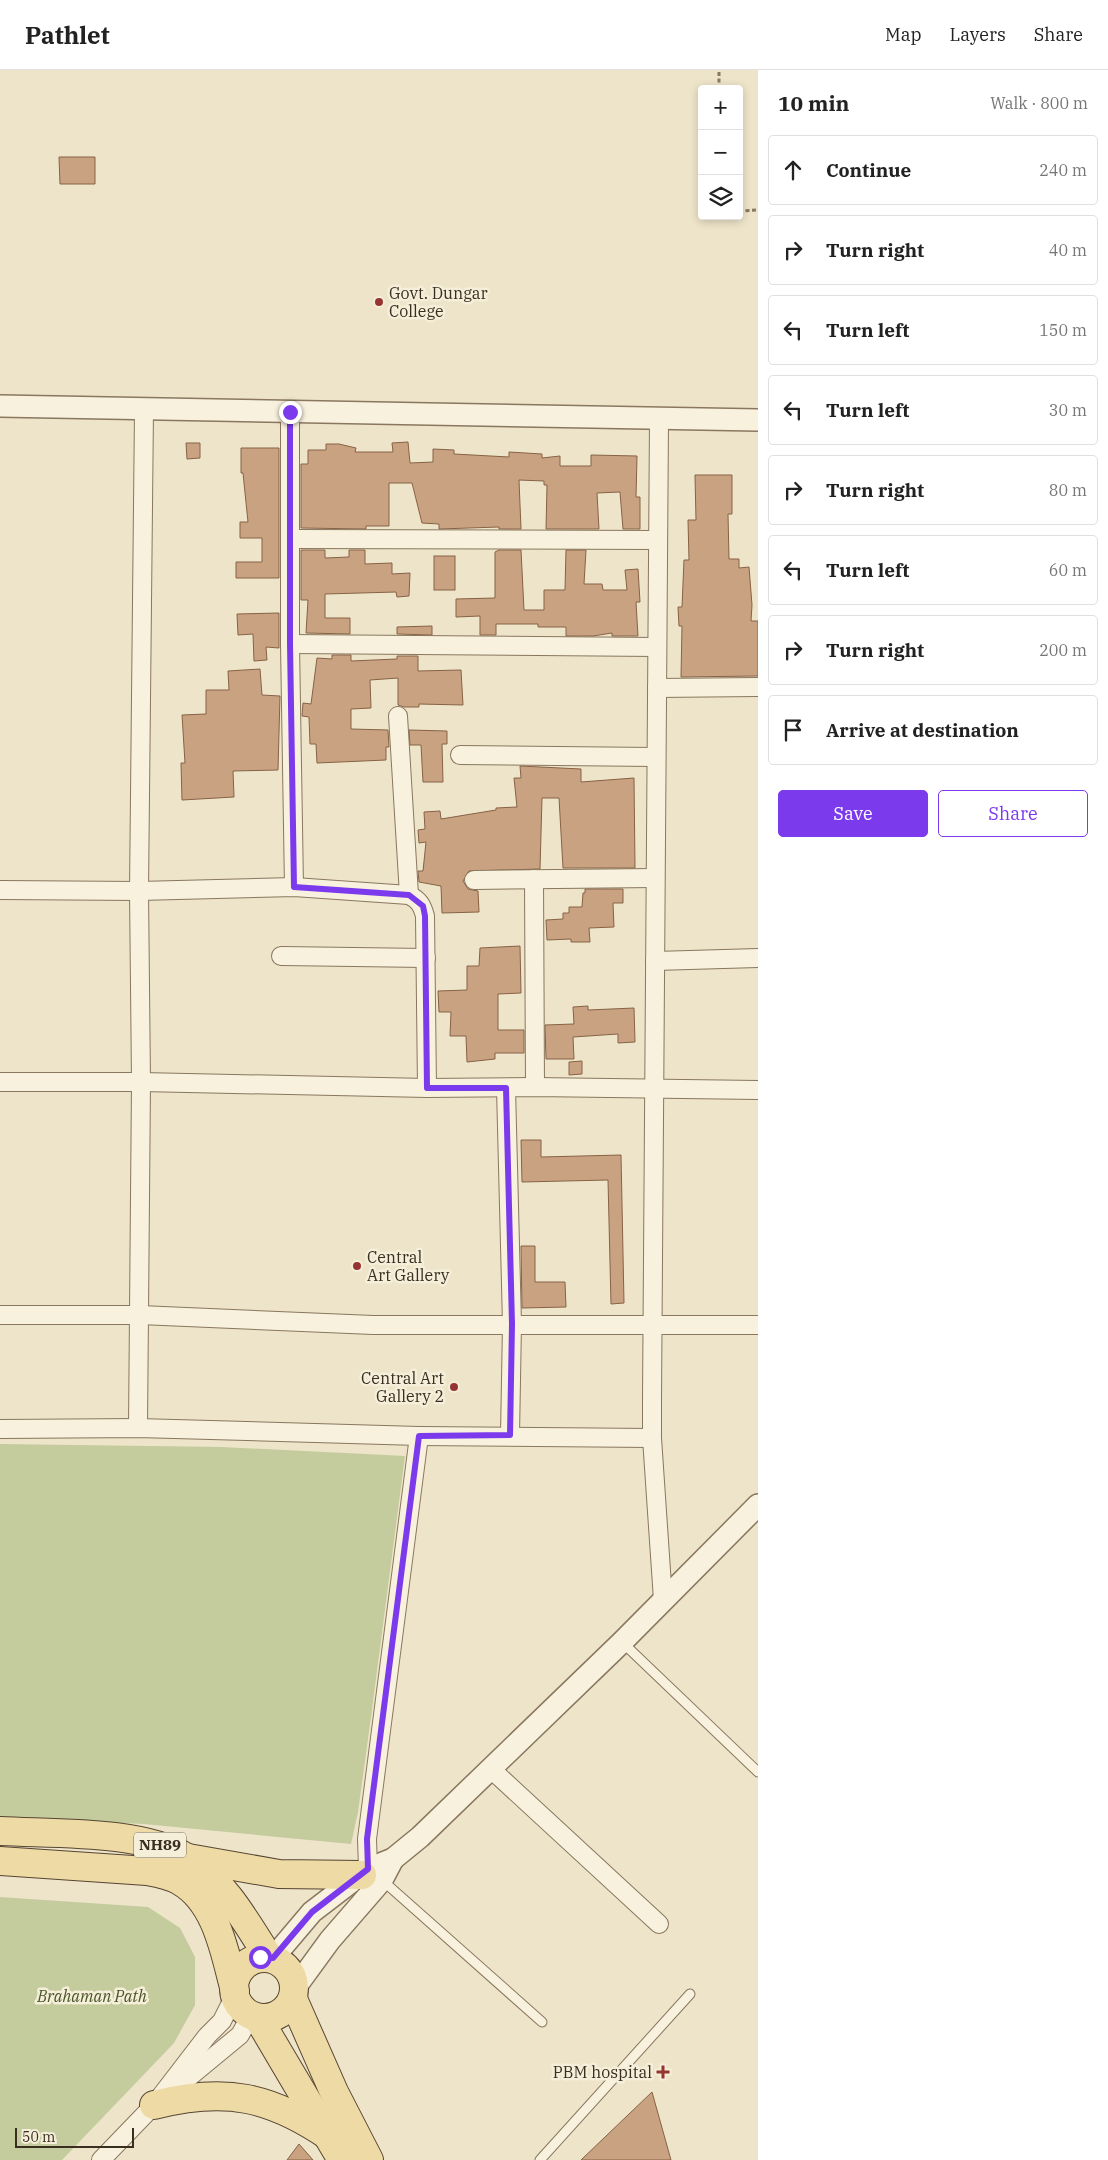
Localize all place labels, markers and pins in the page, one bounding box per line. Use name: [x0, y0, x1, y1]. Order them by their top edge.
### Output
place label: Govt. Dungar College: [389, 283, 488, 321]
marker: Govt. Dungar College: [373, 296, 385, 308]
place label: Central Art Gallery: [367, 1247, 450, 1285]
marker: Central Art Gallery: [351, 1260, 363, 1272]
place label: Central Art Gallery 2: [361, 1368, 444, 1406]
marker: Central Art Gallery 2: [448, 1381, 460, 1393]
place label: PBM hospital: [553, 2062, 652, 2082]
marker: PBM hospital: [656, 2065, 670, 2079]

